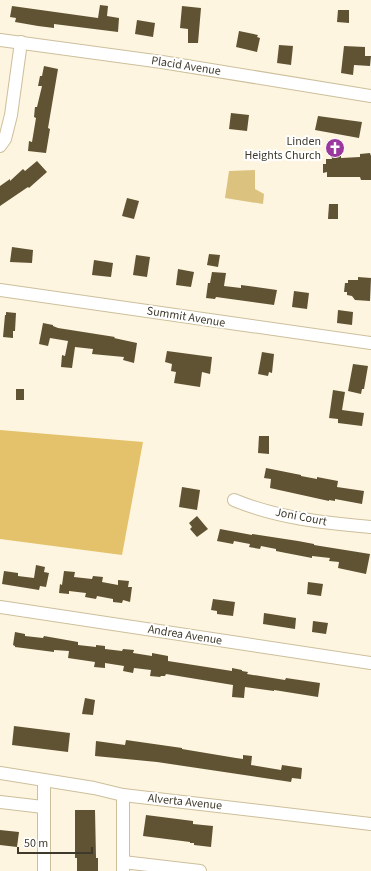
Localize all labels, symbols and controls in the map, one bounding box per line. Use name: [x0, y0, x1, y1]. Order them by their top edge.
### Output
street label: Placid Avenue: [150, 52, 222, 80]
place label: Linden Heights Church: [244, 133, 321, 164]
church icon: Linden Heights Church: [324, 137, 346, 159]
street label: Summit Avenue: [146, 302, 226, 332]
street label: Joni Court: [274, 504, 328, 530]
street label: Andrea Avenue: [147, 621, 223, 649]
street label: Alverta Avenue: [147, 790, 223, 814]
scale bar: [18, 829, 92, 855]
text: 50 m: [24, 835, 48, 852]

